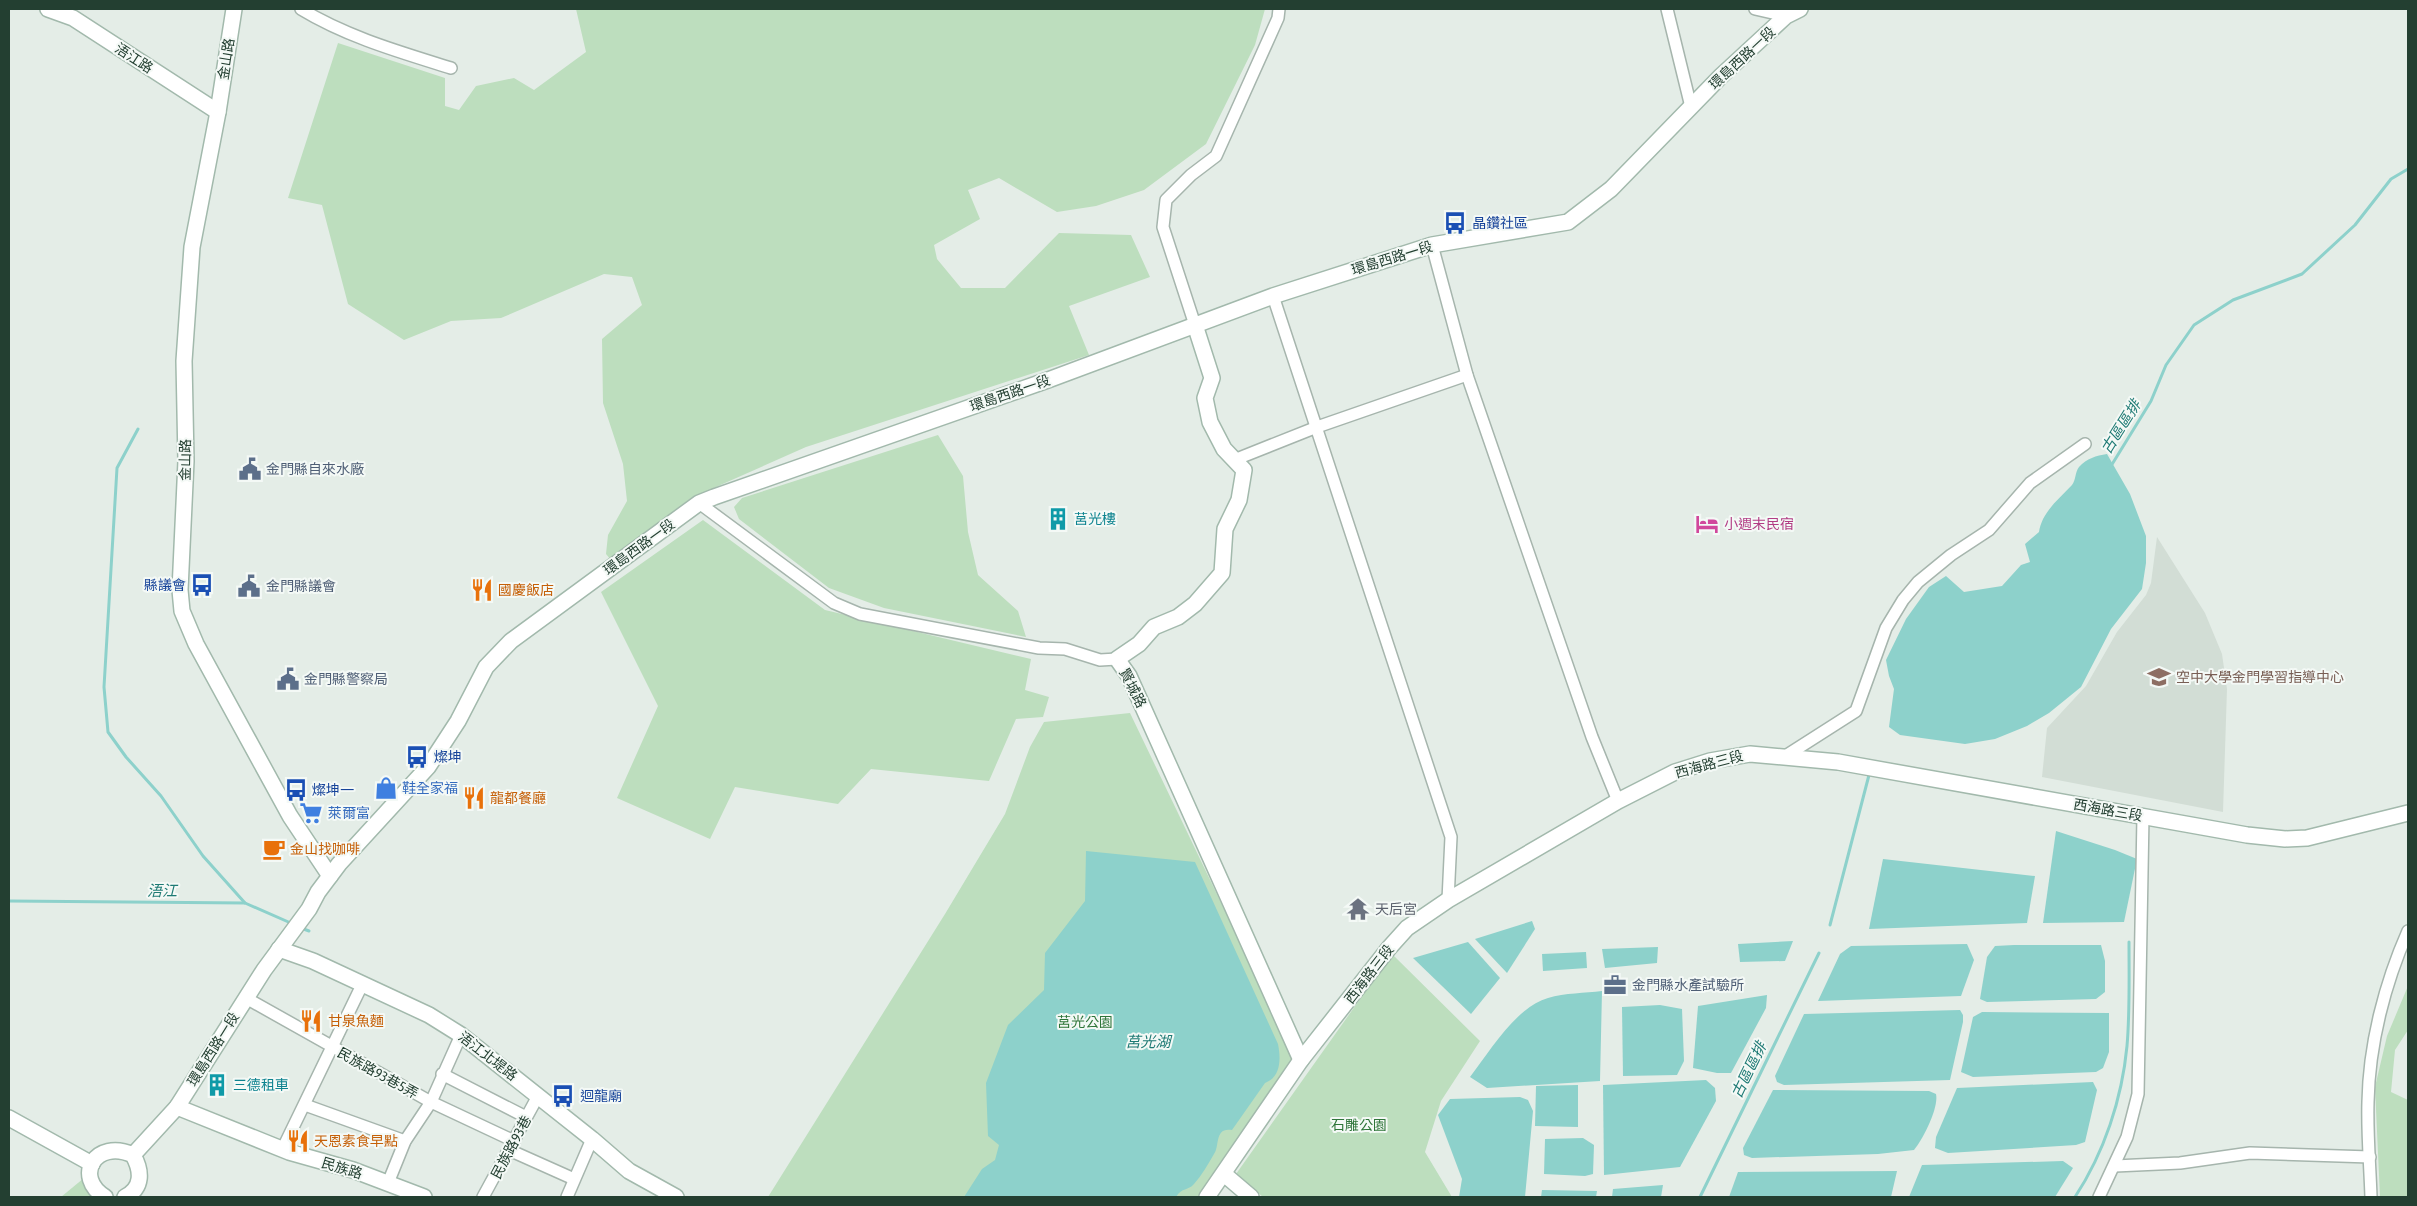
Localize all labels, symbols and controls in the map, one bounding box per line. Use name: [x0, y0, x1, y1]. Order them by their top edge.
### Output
street label: 環島西路一段: [1706, 24, 1778, 92]
street label: 金山路: [215, 37, 237, 81]
street label: 浯江路: [112, 40, 156, 76]
bus stop icon: 晶鑽社區: [1442, 210, 1468, 236]
place label: 晶鑽社區: [1472, 215, 1528, 231]
street label: 環島西路一段: [1349, 238, 1435, 278]
street label: 環島西路一段: [968, 372, 1052, 414]
water label: 古區區排: [2097, 395, 2145, 457]
street label: 金山路: [177, 439, 193, 481]
public building icon: 金門縣自來水廠: [237, 456, 263, 482]
place label: 金門縣自來水廠: [266, 461, 364, 477]
building icon: 莒光樓: [1045, 506, 1071, 532]
place label: 莒光樓: [1074, 511, 1116, 527]
hotel icon: 小週末民宿: [1694, 511, 1720, 537]
street label: 環島西路一段: [600, 516, 678, 578]
place label: 小週末民宿: [1724, 516, 1794, 532]
bus stop icon: 縣議會: [189, 572, 215, 598]
public building icon: 金門縣議會: [236, 573, 262, 599]
place label: 縣議會: [144, 577, 186, 593]
restaurant icon: 國慶飯店: [469, 577, 495, 603]
place label: 金門縣議會: [266, 578, 336, 594]
place label: 國慶飯店: [498, 582, 554, 598]
school or university icon: 空中大學金門學習指導中心: [2146, 664, 2172, 690]
public building icon: 金門縣警察局: [275, 666, 301, 692]
street label: 賢城路: [1116, 666, 1150, 710]
place label: 空中大學金門學習指導中心: [2176, 669, 2344, 685]
place label: 金門縣警察局: [304, 671, 388, 687]
bus stop icon: 燦坤: [404, 744, 430, 770]
street label: 西海路三段: [1673, 747, 1745, 781]
place label: 燦坤: [434, 749, 462, 765]
shop icon: 鞋全家福: [373, 775, 399, 801]
bus stop icon: 燦坤一: [283, 777, 309, 803]
place label: 鞋全家福: [402, 780, 458, 796]
place label: 燦坤一: [312, 782, 354, 798]
restaurant icon: 龍都餐廳: [461, 785, 487, 811]
place label: 龍都餐廳: [490, 790, 546, 806]
street label: 西海路三段: [2072, 796, 2144, 824]
supermarket icon: 萊爾富: [298, 800, 324, 826]
place label: 萊爾富: [328, 805, 370, 821]
cafe icon: 金山找咖啡: [261, 836, 287, 862]
place label: 金山找咖啡: [290, 841, 360, 857]
water label: 浯江: [147, 882, 179, 899]
temple icon: 天后宮: [1345, 896, 1371, 922]
place label: 天后宮: [1375, 901, 1417, 917]
street label: 西海路三段: [1341, 941, 1397, 1007]
office icon: 金門縣水產試驗所: [1602, 972, 1628, 998]
place label: 金門縣水產試驗所: [1632, 977, 1744, 993]
restaurant icon: 甘泉魚麵: [298, 1008, 324, 1034]
street label: 環島西路一段: [184, 1009, 242, 1089]
place label: 甘泉魚麵: [328, 1013, 384, 1029]
park label: 莒光公園: [1057, 1014, 1113, 1030]
street label: 浯江北堤路: [455, 1028, 521, 1084]
water label: 莒光湖: [1125, 1033, 1172, 1050]
water label: 古區區排: [1728, 1037, 1770, 1100]
street label: 民族路93巷5弄: [335, 1044, 421, 1102]
building icon: 三德租車: [204, 1072, 230, 1098]
place label: 三德租車: [233, 1077, 289, 1093]
bus stop icon: 迴龍廟: [550, 1083, 576, 1109]
place label: 迴龍廟: [580, 1088, 622, 1104]
street label: 民族路93巷: [488, 1113, 534, 1181]
park label: 石雕公園: [1331, 1117, 1387, 1133]
restaurant icon: 天恩素食早點: [285, 1128, 311, 1154]
place label: 天恩素食早點: [314, 1133, 398, 1149]
street label: 民族路: [320, 1154, 364, 1182]

